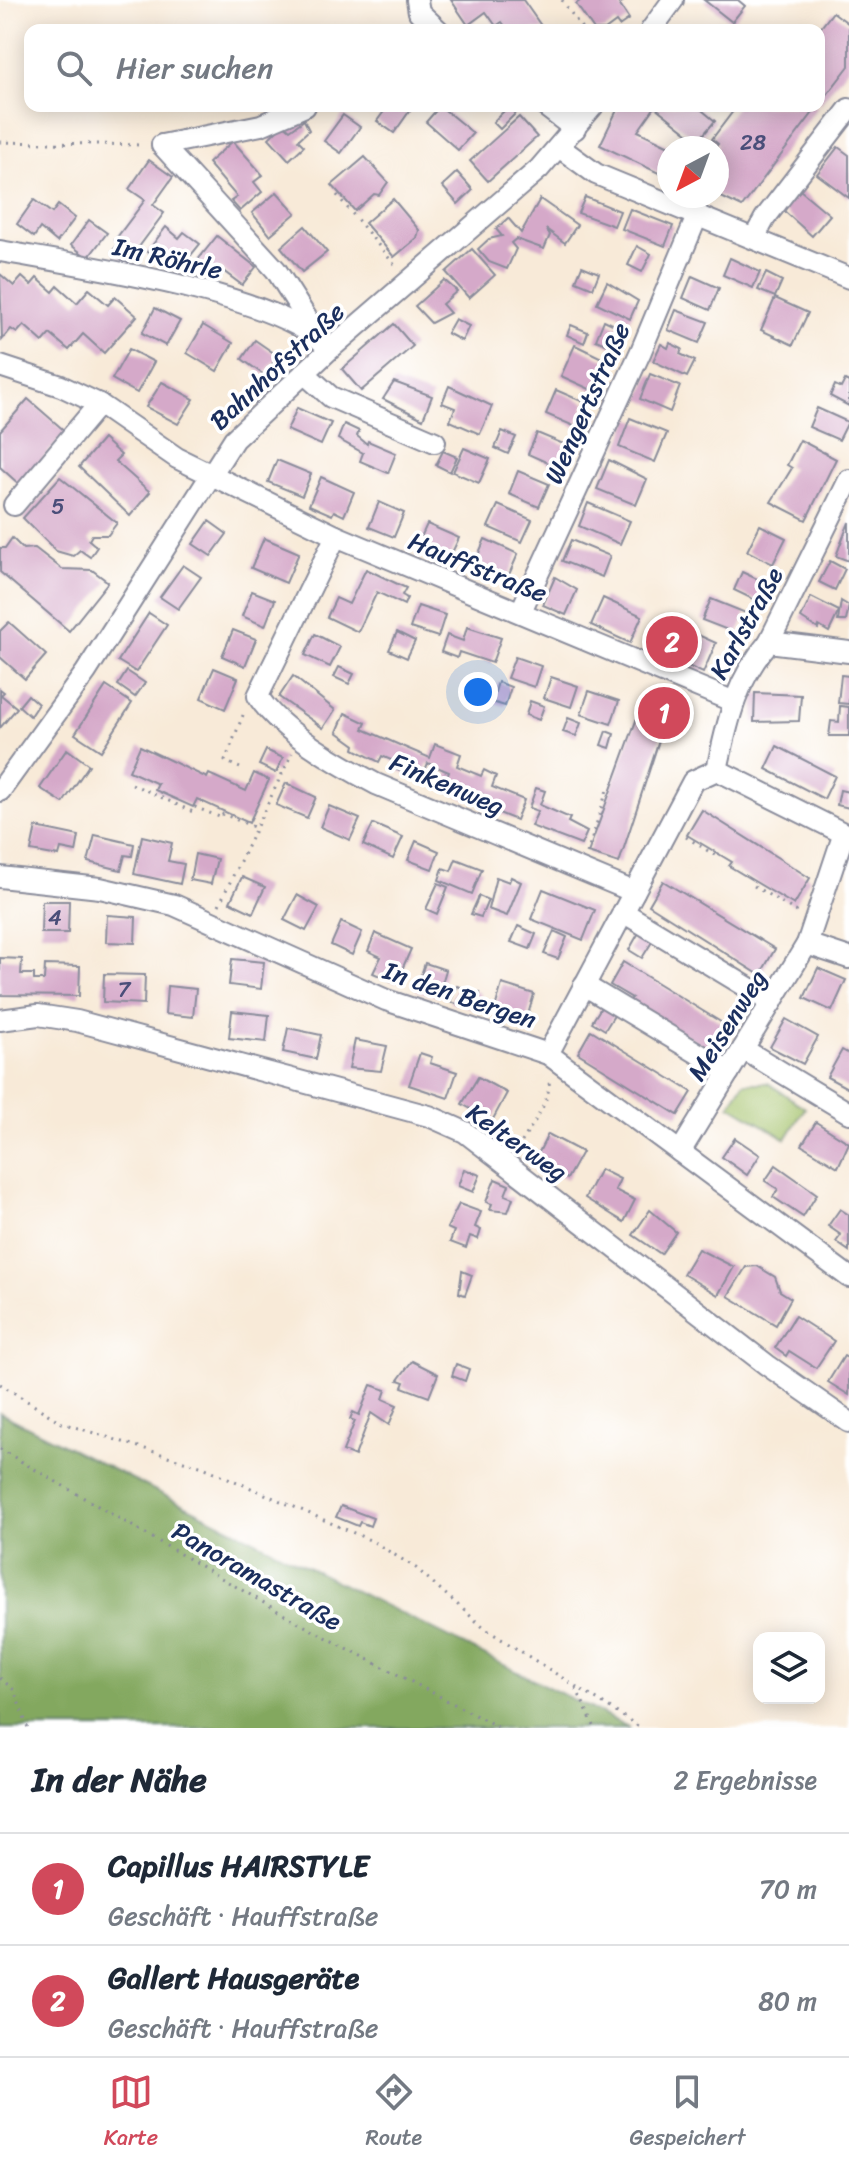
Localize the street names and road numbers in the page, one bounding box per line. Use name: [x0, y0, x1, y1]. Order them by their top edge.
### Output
street label: Im Röhrle: [108, 223, 227, 293]
street label: Bahnhofstraße: [198, 290, 356, 442]
street label: Wengertstraße: [531, 314, 643, 492]
street label: Hauffstraße: [401, 518, 555, 616]
street label: Karlstraße: [696, 558, 796, 688]
street label: Finkenweg: [383, 739, 511, 829]
street label: In den Bergen: [376, 947, 543, 1043]
street label: Meisenweg: [674, 960, 780, 1090]
street label: Kelterweg: [456, 1090, 578, 1194]
street label: Panoramastraße: [163, 1509, 351, 1644]

